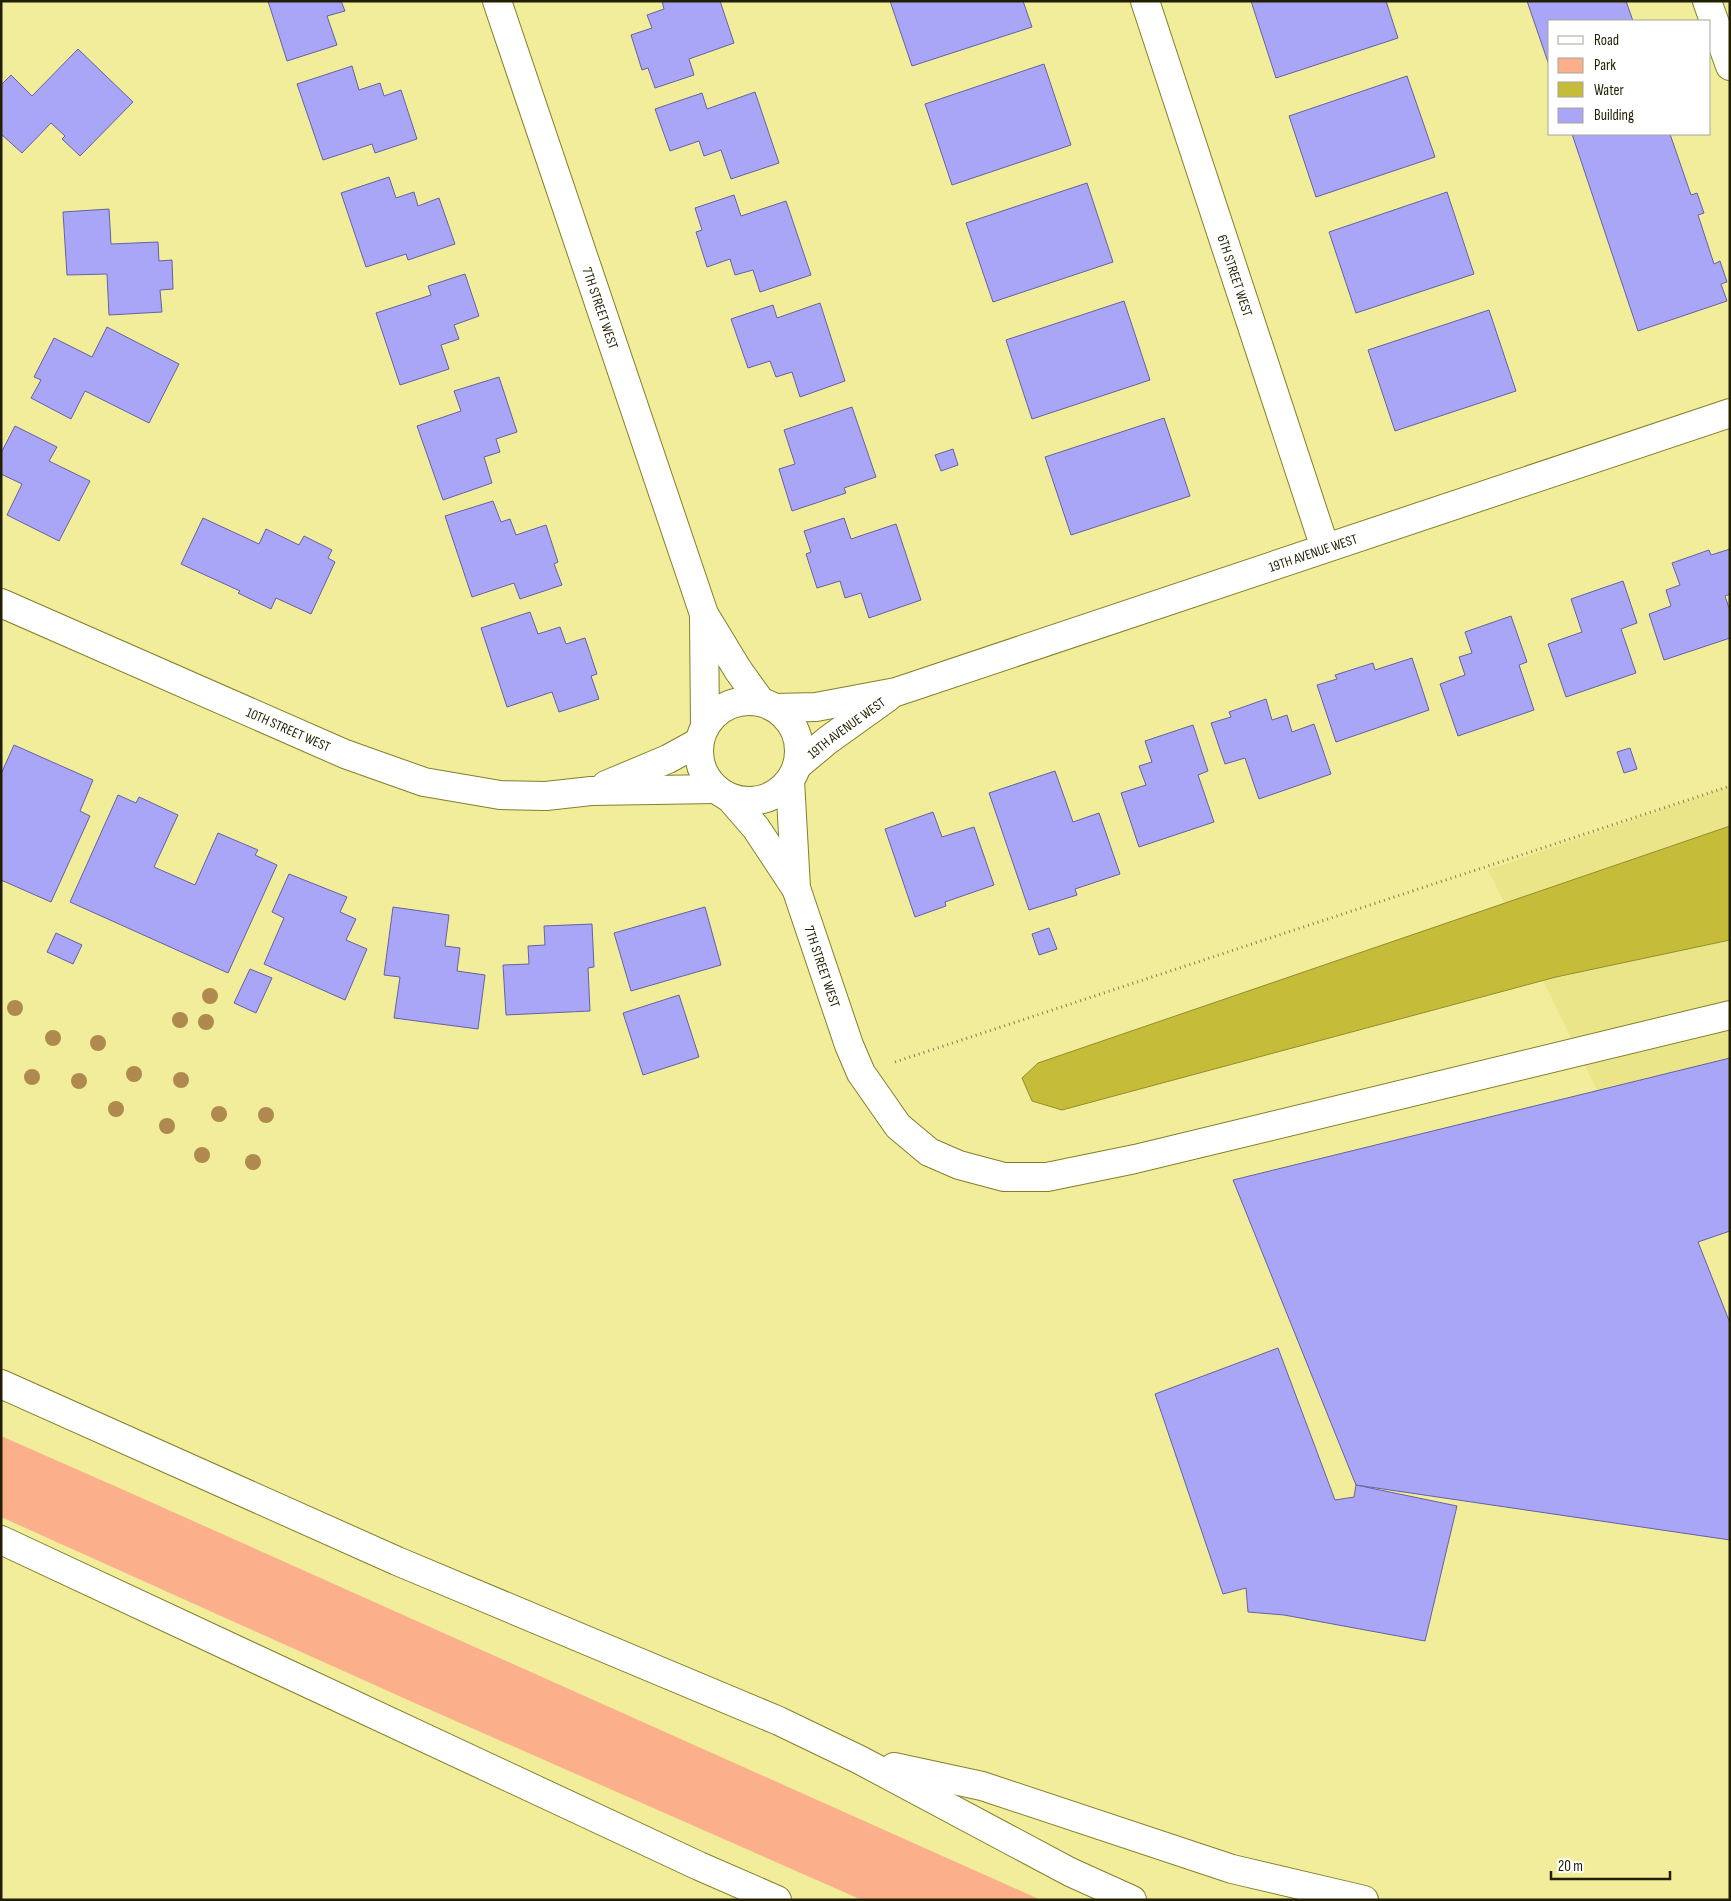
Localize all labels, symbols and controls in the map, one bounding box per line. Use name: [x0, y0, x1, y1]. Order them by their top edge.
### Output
legend: [1548, 20, 1711, 135]
text: Road: [1594, 31, 1619, 50]
text: Park: [1594, 56, 1616, 75]
text: Water: [1594, 81, 1625, 100]
text: Building: [1594, 106, 1634, 125]
street label: 6TH STREET WEST: [1214, 232, 1257, 319]
street label: 7TH STREET WEST: [579, 265, 622, 351]
street label: 19TH AVENUE WEST: [1266, 530, 1360, 575]
street label: 19TH AVENUE WEST: [804, 693, 889, 762]
street label: 10TH STREET WEST: [244, 703, 333, 755]
street label: 7TH STREET WEST: [801, 923, 844, 1010]
scale bar: [1551, 1848, 1670, 1880]
text: 20 m: [1558, 1857, 1583, 1876]

